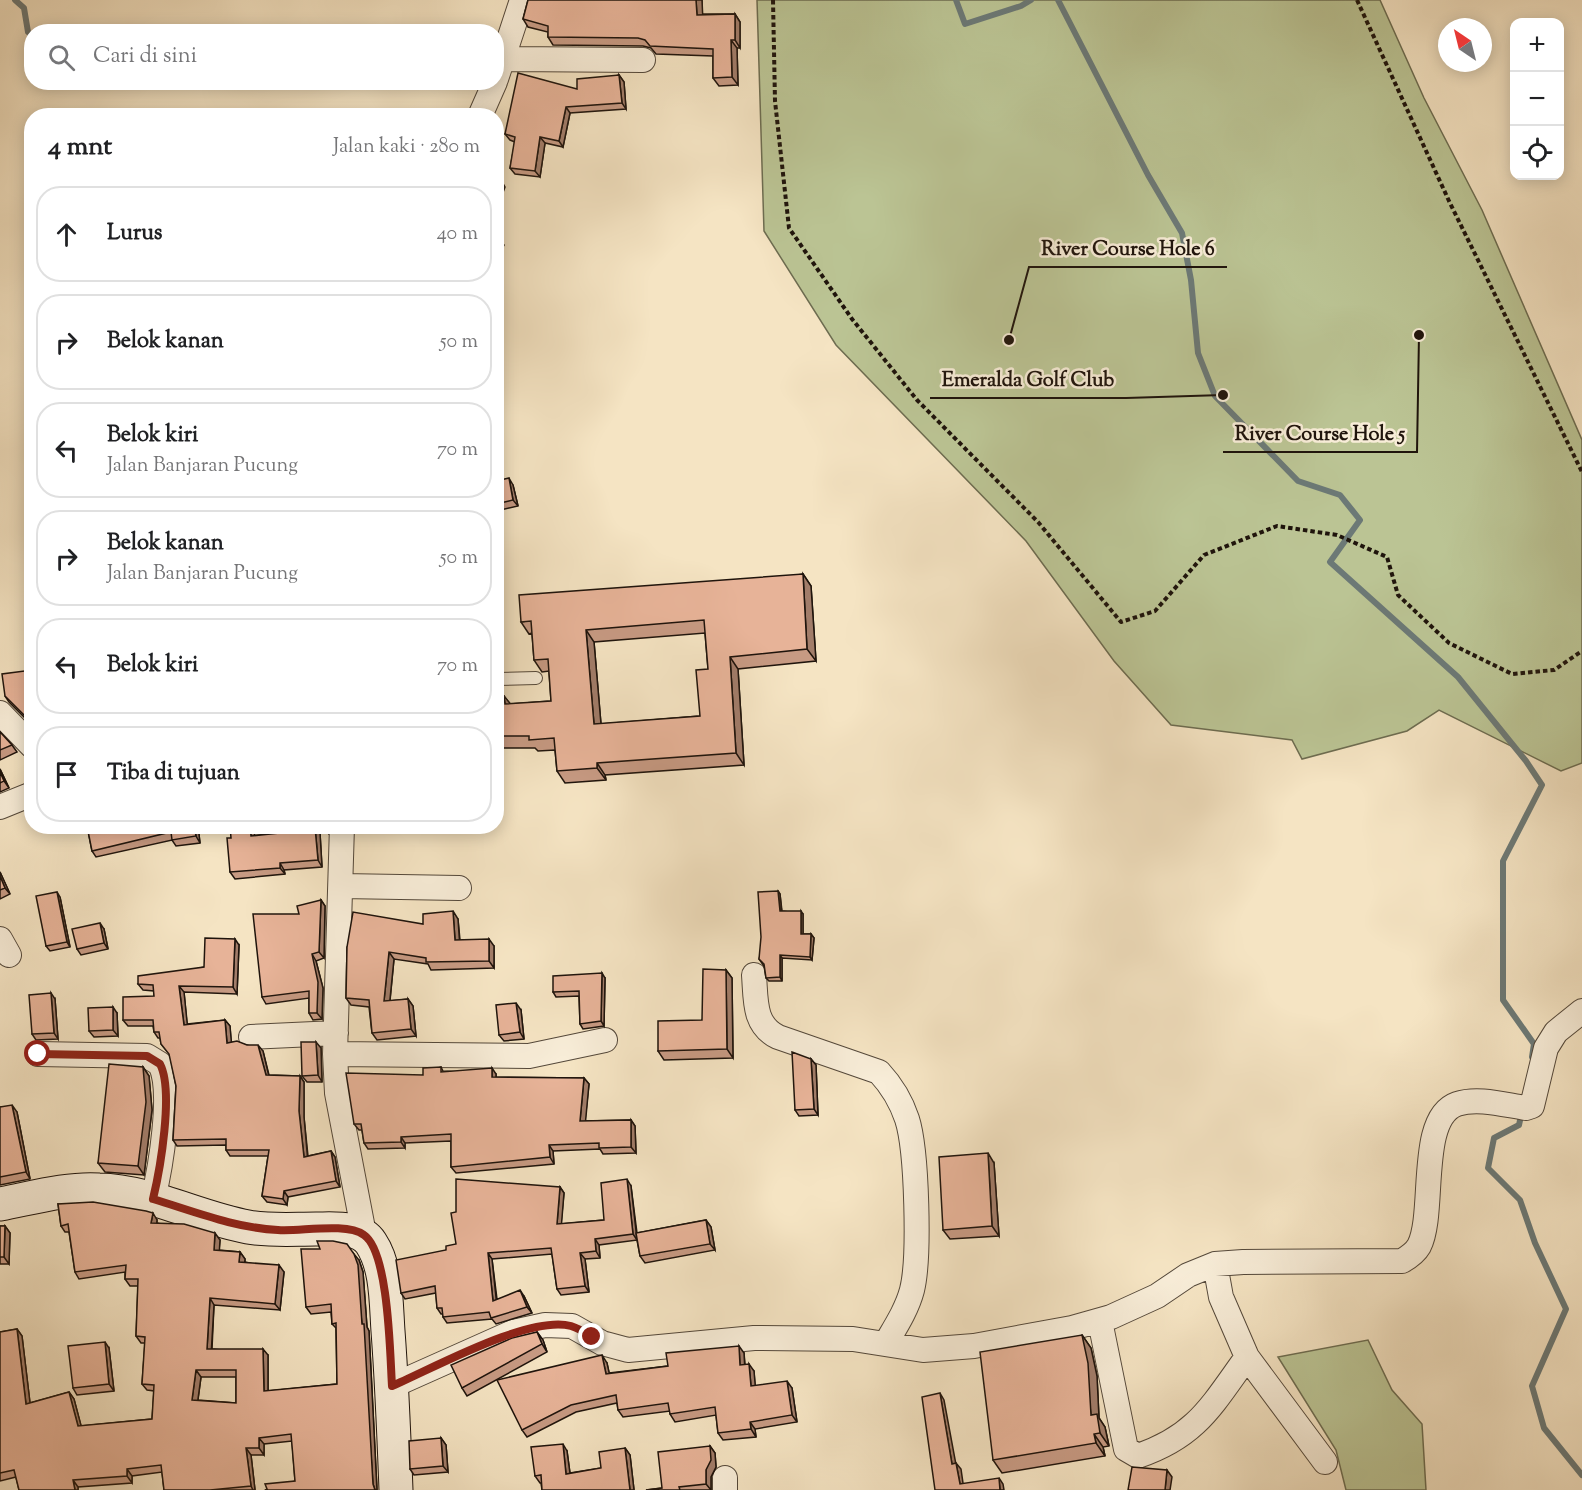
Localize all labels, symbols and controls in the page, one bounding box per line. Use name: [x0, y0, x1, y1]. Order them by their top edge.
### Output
north arrow: [1438, 18, 1492, 72]
map controls: [1510, 18, 1564, 180]
button: +: [1510, 18, 1564, 72]
search box: [24, 24, 504, 90]
icon: search: [45, 41, 78, 74]
text: Cari di sini: [93, 41, 197, 73]
button: −: [1510, 72, 1564, 126]
button: locate: [1510, 126, 1564, 180]
text: 4 mnt: [48, 129, 112, 166]
text: Jalan kaki · 280 m: [333, 133, 480, 162]
icon: ahead: [50, 218, 83, 251]
text: Lurus: [107, 218, 163, 250]
text: 40 m: [437, 220, 478, 249]
callout: River Course Hole 6: [1029, 229, 1227, 267]
text: River Course Hole 6: [1041, 236, 1215, 265]
icon: right: [50, 326, 83, 359]
text: Belok kanan: [107, 326, 224, 358]
text: 50 m: [440, 328, 478, 357]
callout: Emeralda Golf Club: [930, 360, 1126, 398]
text: Emeralda Golf Club: [942, 367, 1114, 396]
callout: River Course Hole 5: [1223, 414, 1417, 452]
text: Belok kiri: [107, 420, 198, 452]
text: River Course Hole 5: [1235, 421, 1405, 450]
icon: left: [50, 434, 83, 467]
text: 70 m: [437, 436, 478, 465]
text: Jalan Banjaran Pucung: [107, 452, 298, 481]
text: Belok kanan: [107, 528, 224, 560]
icon: right: [50, 542, 83, 575]
text: 50 m: [440, 544, 478, 573]
text: Jalan Banjaran Pucung: [107, 560, 298, 589]
icon: left: [50, 650, 83, 683]
text: Belok kiri: [107, 650, 198, 682]
text: 70 m: [437, 652, 478, 681]
icon: arrive: [50, 758, 83, 791]
text: Tiba di tujuan: [107, 758, 240, 790]
route start: [24, 1040, 50, 1066]
route end: [578, 1323, 604, 1349]

